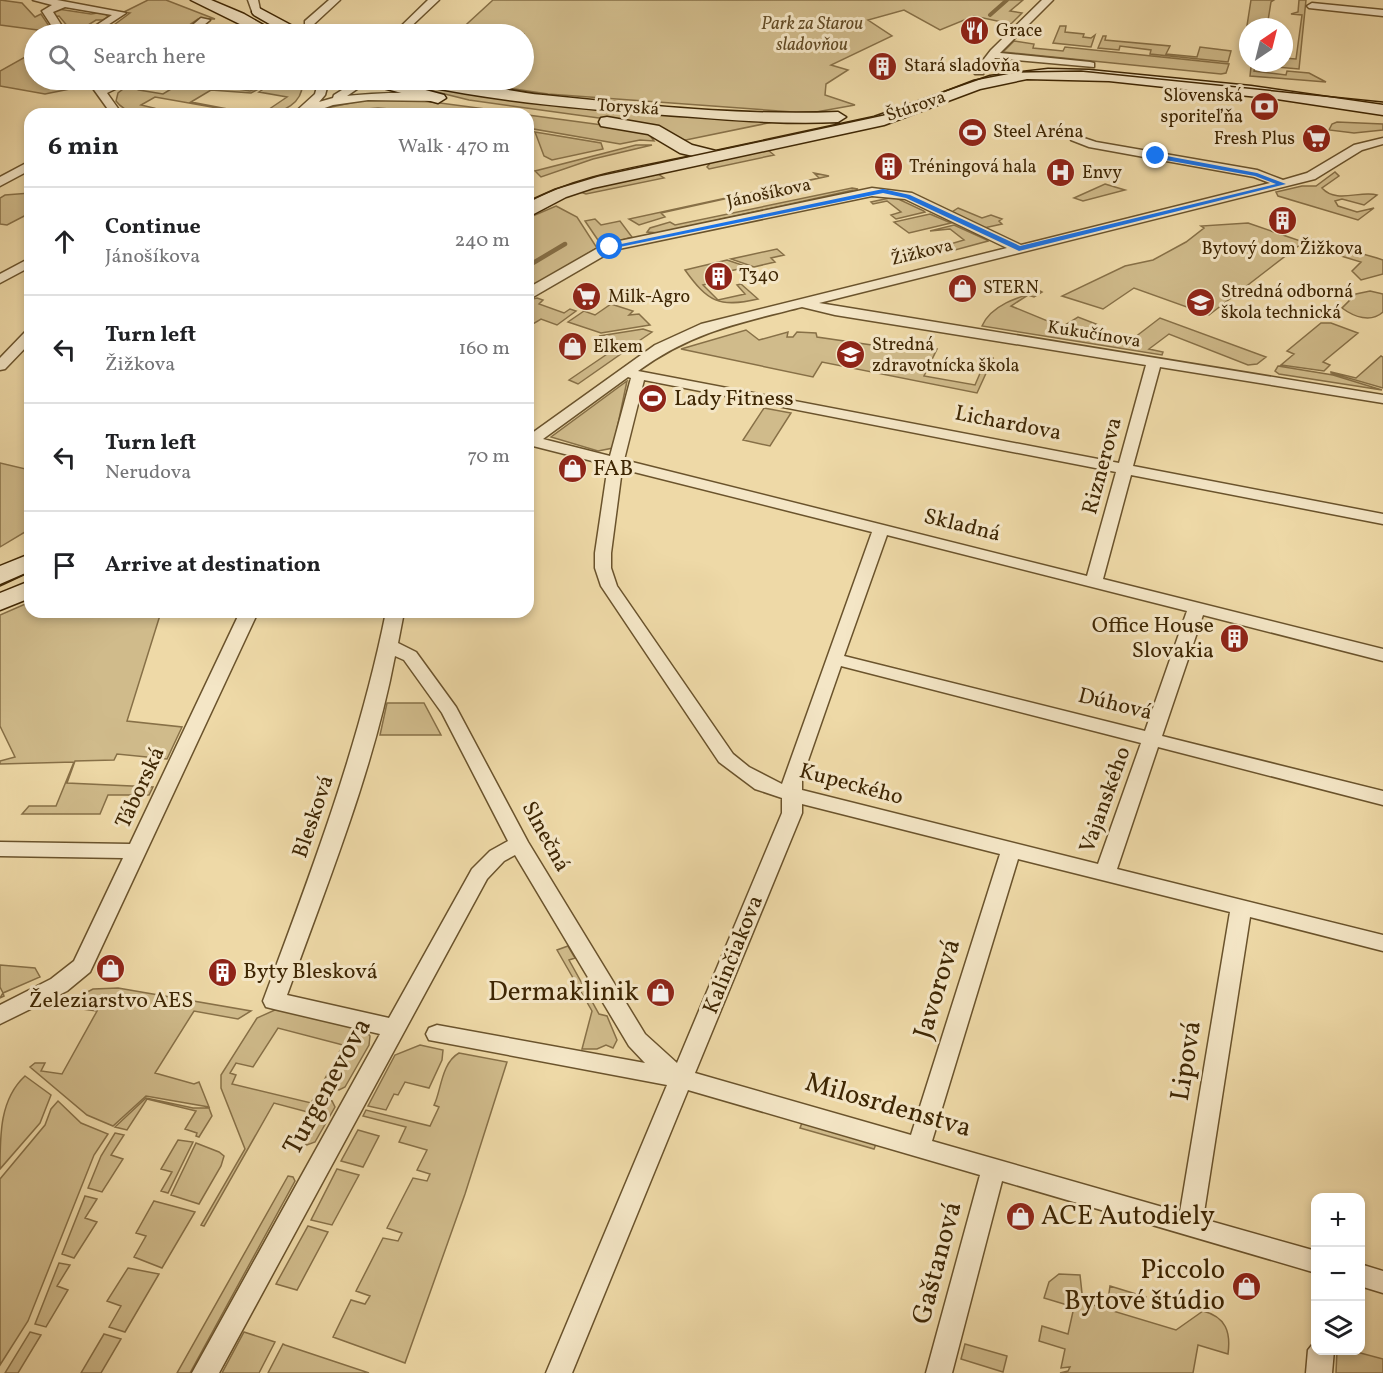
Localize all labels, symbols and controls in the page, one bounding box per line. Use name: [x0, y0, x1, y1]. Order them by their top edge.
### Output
park label: Park za Starou sladovňou: [761, 12, 863, 58]
restaurant icon: Grace: [959, 15, 991, 47]
north arrow: [1239, 18, 1293, 72]
place label: Grace: [996, 19, 1042, 44]
search box: [24, 24, 534, 90]
icon: search: [45, 41, 78, 74]
text: Search here: [93, 42, 206, 73]
building icon: Stará sladovňa: [867, 50, 899, 82]
place label: Stará sladovňa: [904, 54, 1020, 79]
place label: Slovenská sporiteľňa: [1161, 84, 1243, 130]
street label: Štúrova: [883, 85, 949, 129]
bank icon: Slovenská sporiteľňa: [1248, 90, 1280, 122]
street label: Toryská: [596, 93, 660, 123]
sports icon: Steel Aréna: [956, 116, 988, 148]
place label: Steel Aréna: [993, 120, 1084, 145]
supermarket icon: Fresh Plus: [1300, 123, 1332, 155]
place label: Fresh Plus: [1214, 127, 1295, 152]
text: 6 min: [48, 129, 119, 165]
text: Walk · 470 m: [398, 133, 510, 161]
route end: [1142, 142, 1168, 168]
building icon: Tréningová hala: [872, 151, 904, 183]
place label: Tréningová hala: [909, 155, 1037, 180]
hospital icon: Envy: [1045, 157, 1077, 189]
place label: Envy: [1082, 161, 1122, 186]
street label: Jánošíkova: [724, 173, 814, 215]
building icon: Bytový dom Žižkova: [1266, 204, 1298, 236]
text: Continue: [105, 212, 201, 243]
icon: ahead: [48, 225, 81, 258]
text: 240 m: [455, 227, 510, 255]
route start: [596, 233, 622, 259]
street label: Žižkova: [888, 233, 956, 273]
place label: Bytový dom Žižkova: [1201, 237, 1363, 262]
text: Jánošíkova: [105, 243, 200, 271]
building icon: T340: [702, 260, 734, 292]
place label: T340: [739, 264, 779, 289]
shop icon: STERN: [946, 272, 978, 304]
place label: STERN: [983, 276, 1039, 301]
place label: Stredná odborná škola technická: [1221, 280, 1353, 326]
supermarket icon: Milk-Agro: [571, 281, 603, 313]
place label: Milk-Agro: [608, 285, 690, 310]
school or university icon: Stredná odborná škola technická: [1184, 286, 1216, 318]
street label: Kukučínova: [1045, 315, 1143, 355]
text: Turn left: [105, 320, 196, 351]
shop icon: Elkem: [556, 331, 588, 363]
icon: left: [48, 333, 81, 366]
place label: Stredná zdravotnícka škola: [872, 333, 1020, 379]
text: 160 m: [458, 335, 510, 363]
place label: Elkem: [593, 335, 643, 360]
school or university icon: Stredná zdravotnícka škola: [835, 339, 867, 371]
text: Žižkova: [105, 351, 175, 379]
sports icon: Lady Fitness: [637, 383, 669, 415]
place label: Lady Fitness: [674, 384, 794, 415]
street label: Lichardova: [952, 398, 1064, 450]
street label: Riznerova: [1075, 414, 1131, 518]
text: Turn left: [105, 428, 196, 459]
icon: left: [48, 441, 81, 474]
text: 70 m: [467, 443, 510, 471]
shop icon: FAB: [556, 453, 588, 485]
place label: FAB: [593, 454, 633, 485]
text: Nerudova: [105, 459, 191, 487]
street label: Skladná: [920, 502, 1004, 551]
icon: arrive: [48, 549, 81, 582]
text: Arrive at destination: [105, 550, 321, 581]
place label: Office House Slovakia: [1092, 611, 1214, 667]
building icon: Office House Slovakia: [1219, 623, 1251, 655]
street label: Dúhová: [1075, 681, 1155, 729]
street label: Táborská: [109, 742, 173, 834]
street label: Vajanského: [1073, 743, 1139, 857]
street label: Kupeckého: [796, 756, 906, 814]
street label: Blesková: [285, 771, 343, 863]
street label: Slnečná: [513, 796, 577, 878]
street label: Kalinčiakova: [696, 891, 772, 1019]
street label: Javorová: [905, 934, 971, 1044]
shop icon: Železiarstvo AES: [95, 953, 127, 985]
building icon: Byty Blesková: [206, 956, 238, 988]
place label: Byty Blesková: [243, 957, 378, 988]
place label: Dermaklinik: [488, 974, 639, 1012]
shop icon: Dermaklinik: [644, 977, 676, 1009]
place label: Železiarstvo AES: [29, 986, 193, 1017]
street label: Turgenevova: [275, 1011, 381, 1163]
street label: Lipová: [1162, 1018, 1212, 1104]
street label: Milosrdenstva: [800, 1064, 976, 1148]
map controls: [1311, 1193, 1365, 1355]
button: +: [1311, 1193, 1365, 1247]
street label: Gaštanová: [903, 1197, 973, 1329]
place label: ACE Autodiely: [1041, 1198, 1215, 1236]
shop icon: ACE Autodiely: [1004, 1201, 1036, 1233]
button: −: [1311, 1247, 1365, 1301]
place label: Piccolo Bytové štúdio: [1064, 1252, 1225, 1321]
shop icon: Piccolo Bytové štúdio: [1230, 1271, 1262, 1303]
button: layers: [1311, 1301, 1365, 1355]

